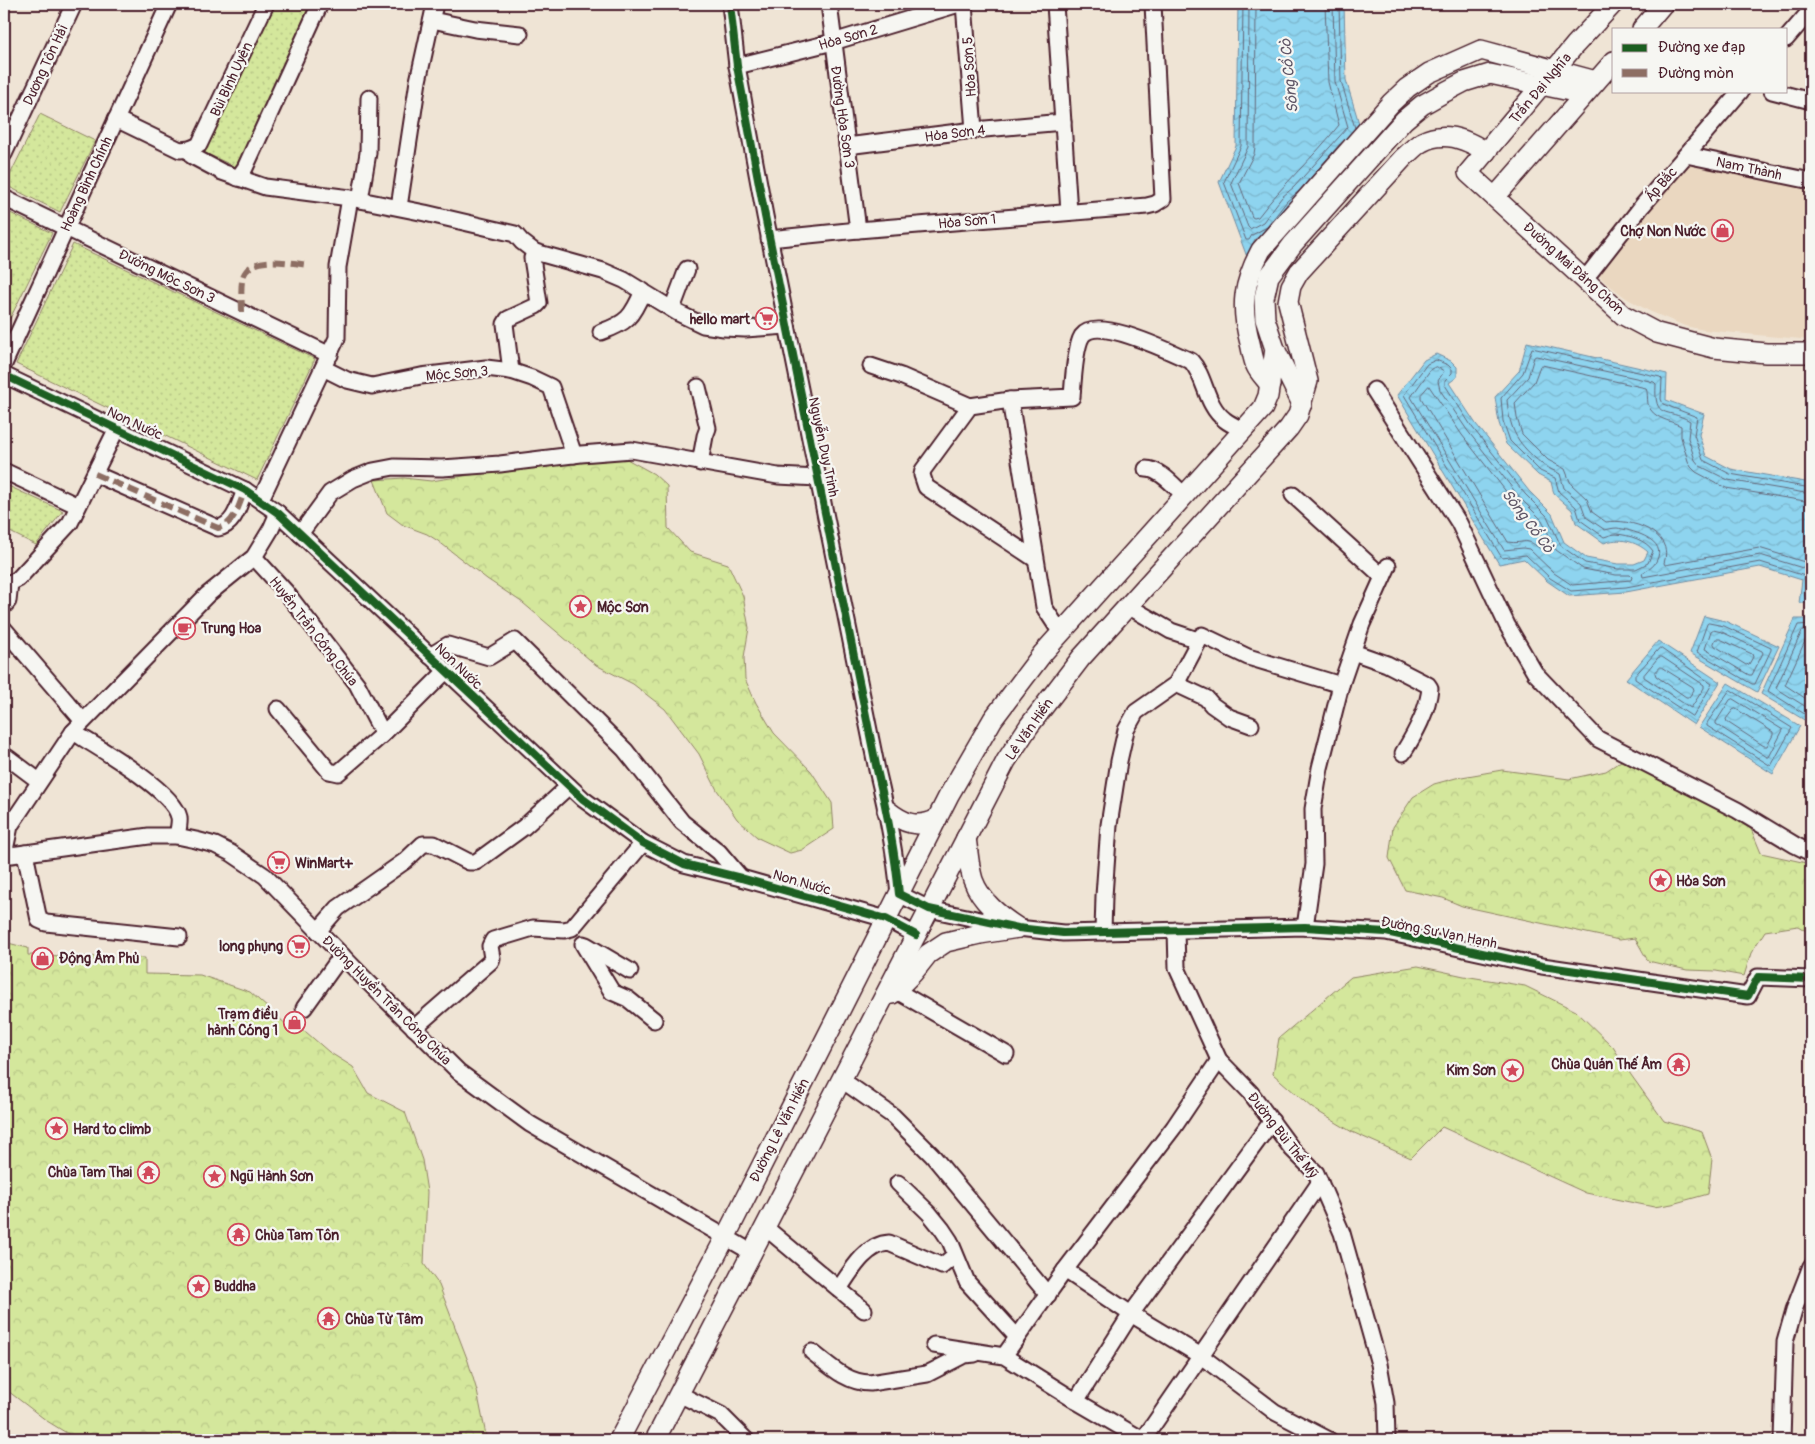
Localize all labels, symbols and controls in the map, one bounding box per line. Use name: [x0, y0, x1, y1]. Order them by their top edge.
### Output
street label: Hỏa Sơn 2: [817, 21, 880, 54]
street label: Dương Tôn Hải: [19, 22, 72, 108]
legend: [1612, 28, 1788, 92]
street label: Hỏa Sơn 5: [959, 36, 980, 98]
water label: Sông Cổ Cò: [1275, 37, 1303, 114]
text: Đường xe đạp: [1658, 38, 1745, 57]
street label: Bùi Bỉnh Uyên: [207, 39, 256, 119]
street label: Trần Đại Nghĩa: [1504, 48, 1575, 127]
text: Đường mòn: [1658, 64, 1734, 83]
street label: Đường Hỏa Sơn 3: [827, 65, 858, 170]
street label: Hỏa Sơn 4: [924, 121, 986, 146]
street label: Hoàng Bình Chính: [57, 134, 116, 235]
street label: Nam Thành: [1715, 153, 1783, 184]
street label: Ấp Bắc: [1640, 162, 1681, 205]
street label: Hỏa Sơn 1: [937, 210, 997, 233]
street label: Đường Mai Đăng Chơn: [1520, 219, 1628, 318]
shop icon: Chợ Non Nước: [1710, 219, 1734, 243]
place label: Chợ Non Nước: [1620, 223, 1706, 240]
street label: Đường Mộc Sơn 3: [116, 246, 218, 307]
supermarket icon: hello mart: [754, 307, 778, 331]
place label: hello mart: [690, 311, 750, 328]
street label: Mộc Sơn 3: [425, 362, 489, 385]
street label: Nguyễn Duy Trinh: [805, 395, 843, 499]
street label: Non Nước: [104, 403, 165, 444]
water label: Sông Cổ Cò: [1498, 485, 1559, 557]
street label: Huyền Trần Công Chúa: [266, 572, 363, 689]
place icon: Mộc Sơn: [569, 595, 593, 619]
place label: Mộc Sơn: [597, 599, 649, 616]
cafe icon: Trung Hoa: [173, 616, 197, 640]
place label: Trung Hoa: [200, 620, 262, 637]
street label: Non Nước: [431, 640, 486, 693]
street label: Lê Văn Hiến: [1002, 695, 1057, 764]
supermarket icon: WinMart+: [267, 851, 291, 875]
place label: WinMart+: [295, 855, 353, 872]
street label: Non Nước: [771, 866, 833, 899]
place icon: Hỏa Sơn: [1648, 869, 1672, 893]
place label: Hỏa Sơn: [1676, 873, 1726, 890]
street label: Đường Sư Vạn Hạnh: [1379, 913, 1498, 952]
street label: Đường Huyền Trân Công Chúa: [318, 931, 456, 1069]
supermarket icon: long phụng: [287, 934, 311, 958]
place label: long phụng: [219, 938, 283, 955]
shop icon: Động Âm Phủ: [31, 946, 55, 970]
place label: Động Âm Phủ: [59, 949, 140, 967]
place label: Trạm điều hành Cóng 1: [208, 1005, 278, 1039]
shop icon: Trạm điều hành Cóng 1: [282, 1010, 306, 1034]
temple icon: Chùa Quán Thế Âm: [1666, 1052, 1690, 1076]
place label: Chùa Quán Thế Âm: [1551, 1055, 1663, 1073]
place icon: Kim Sơn: [1500, 1058, 1524, 1082]
place label: Kim Sơn: [1446, 1062, 1496, 1079]
street label: Đường Lê Văn Hiến: [746, 1075, 813, 1185]
street label: Đường Bùi Thế Mỹ: [1244, 1089, 1321, 1182]
place icon: Hard to climb: [45, 1117, 69, 1141]
place label: Hard to climb: [73, 1121, 151, 1138]
temple icon: Chùa Tam Thai: [136, 1160, 160, 1184]
place label: Chùa Tam Thai: [48, 1164, 132, 1181]
place icon: Ngũ Hành Sơn: [202, 1164, 226, 1188]
place label: Ngũ Hành Sơn: [230, 1168, 313, 1185]
temple icon: Chùa Tam Tôn: [227, 1223, 251, 1247]
place label: Chùa Tam Tôn: [255, 1227, 339, 1244]
place icon: Buddha: [186, 1274, 210, 1298]
place label: Buddha: [214, 1278, 256, 1295]
temple icon: Chùa Từ Tâm: [317, 1307, 341, 1331]
place label: Chùa Từ Tâm: [345, 1311, 424, 1328]

